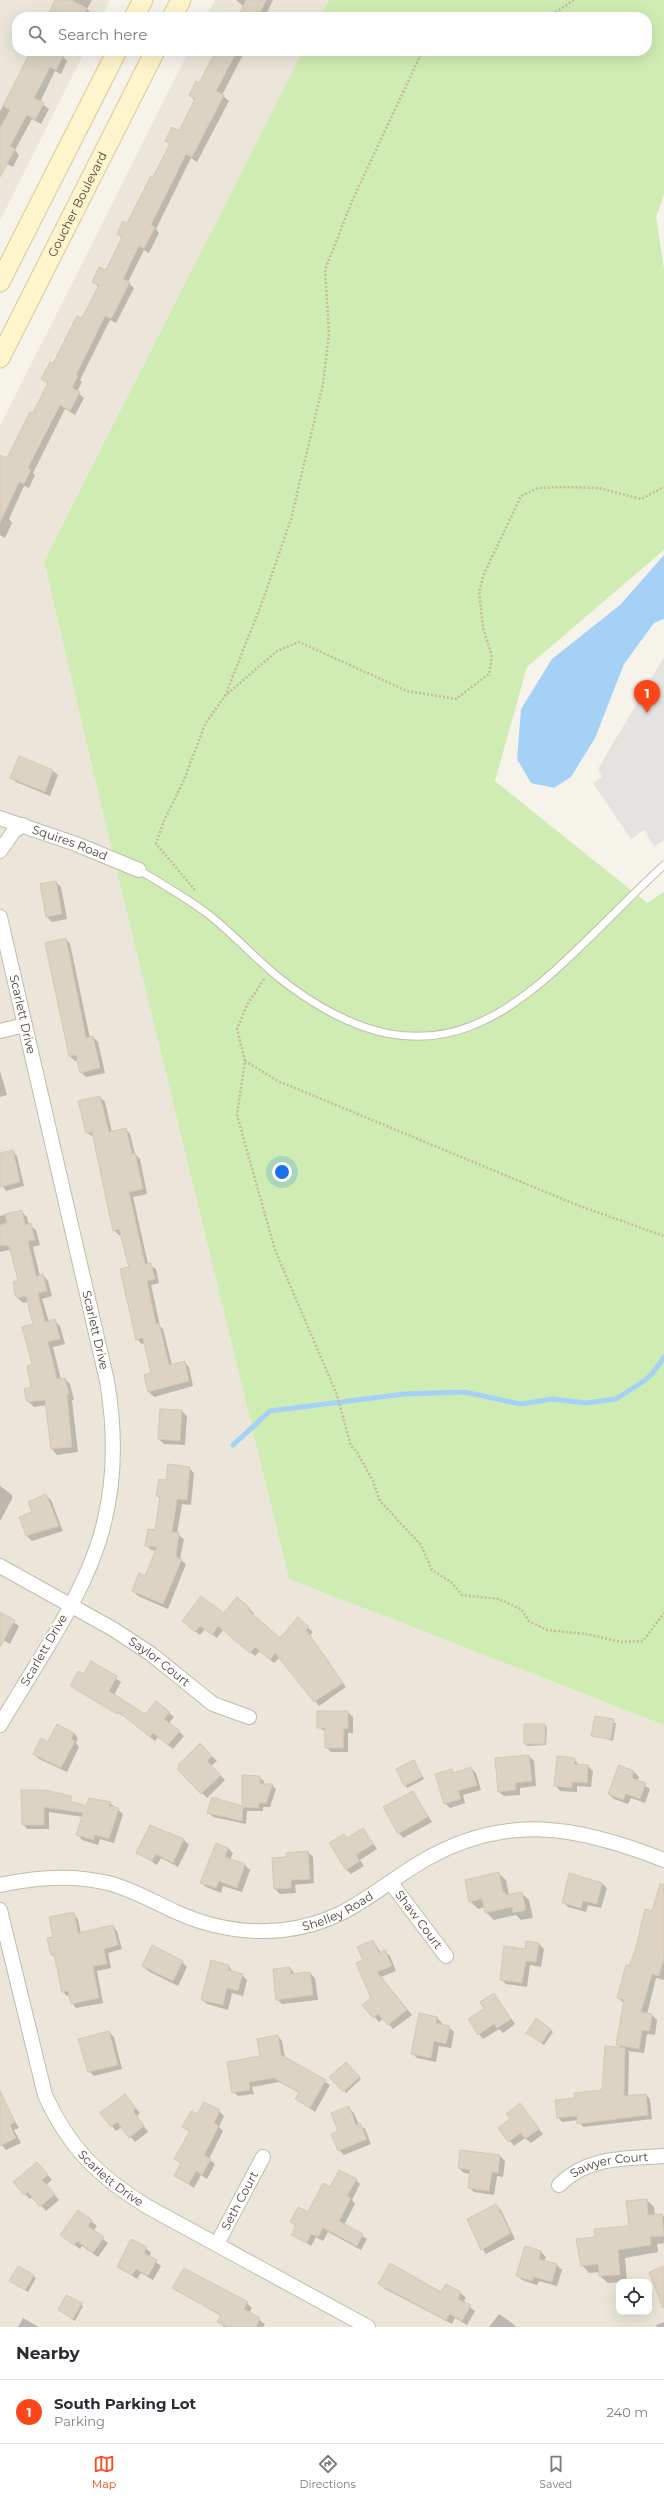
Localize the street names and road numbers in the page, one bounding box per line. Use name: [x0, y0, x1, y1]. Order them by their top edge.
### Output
street label: Goucher Boulevard: [44, 149, 110, 259]
street label: Squires Road: [30, 822, 110, 863]
street label: Scarlett Drive: [7, 973, 39, 1055]
street label: Scarlett Drive: [79, 1289, 112, 1371]
street label: Scarlett Drive: [17, 1611, 70, 1688]
street label: Saylor Court: [126, 1633, 193, 1690]
street label: Shaw Court: [392, 1887, 446, 1952]
street label: Shelley Road: [300, 1888, 376, 1934]
street label: Scarlett Drive: [75, 2147, 146, 2209]
street label: Sawyer Court: [567, 2149, 649, 2181]
street label: Seth Court: [218, 2168, 261, 2232]

